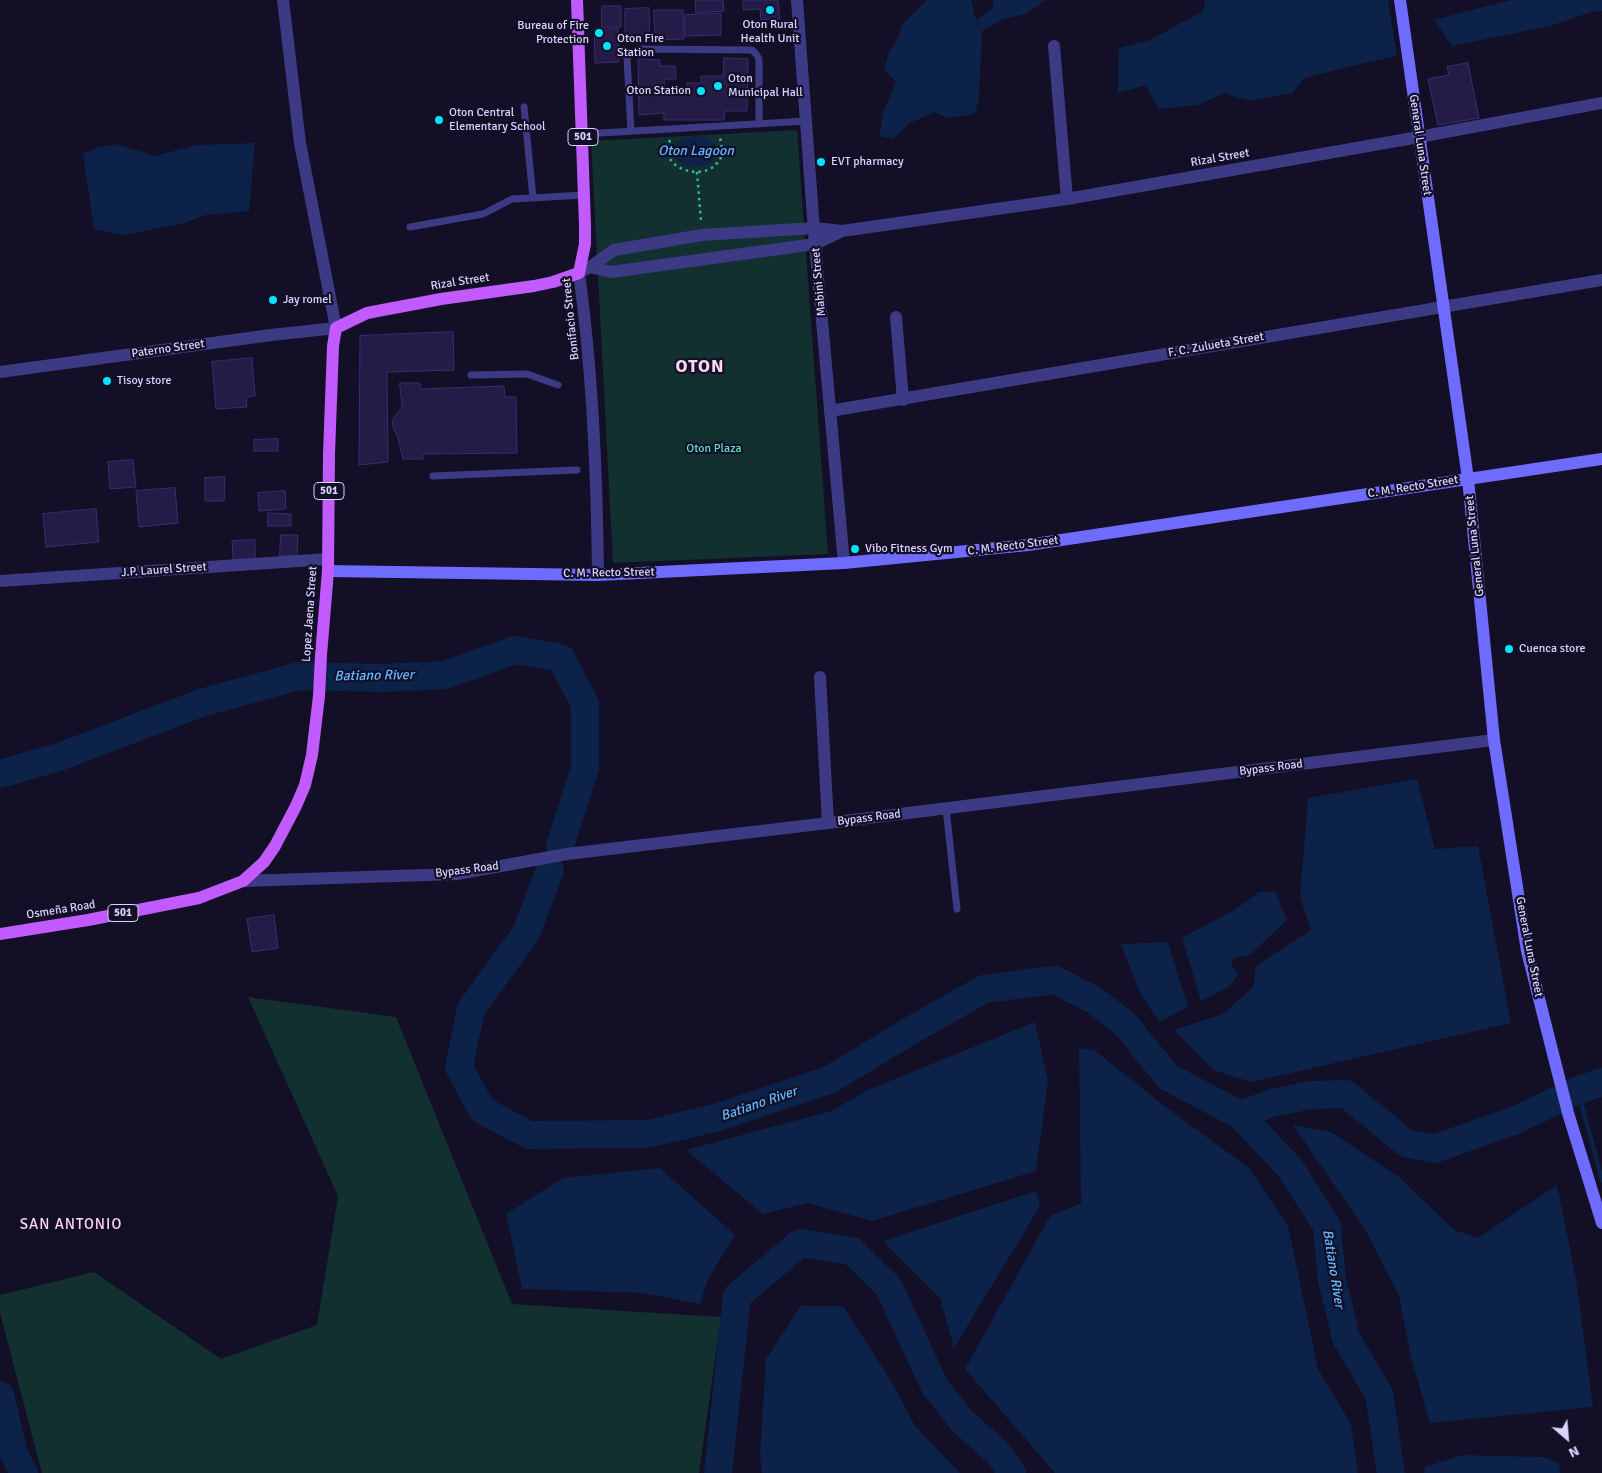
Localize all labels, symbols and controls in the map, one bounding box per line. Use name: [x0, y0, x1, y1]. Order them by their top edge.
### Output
marker: Oton Rural Health Unit: [764, 4, 776, 16]
place label: Oton Rural Health Unit: [741, 18, 799, 46]
place label: Bureau of Fire Protection: [517, 19, 589, 47]
marker: Bureau of Fire Protection: [593, 27, 605, 39]
place label: Oton Fire Station: [617, 32, 664, 60]
marker: Oton Fire Station: [601, 40, 613, 52]
place label: Oton Municipal Hall: [728, 72, 803, 100]
marker: Oton Municipal Hall: [712, 80, 724, 92]
place label: Oton Station: [626, 84, 691, 98]
marker: Oton Station: [695, 85, 707, 97]
street label: General Luna Street: [1406, 94, 1434, 196]
place label: Oton Central Elementary School: [449, 106, 545, 134]
marker: Oton Central Elementary School: [433, 114, 445, 126]
road number: 501: [568, 128, 598, 146]
water label: Oton Lagoon: [658, 143, 734, 159]
street label: Rizal Street: [1190, 146, 1250, 170]
place label: EVT pharmacy: [831, 155, 903, 169]
marker: EVT pharmacy: [815, 156, 827, 168]
street label: Mabini Street: [809, 247, 829, 317]
street label: Rizal Street: [430, 270, 490, 294]
street label: Bonifacio Street: [560, 277, 582, 361]
place label: Jay romel: [283, 293, 332, 307]
marker: Jay romel: [267, 294, 279, 306]
street label: F. C. Zulueta Street: [1167, 329, 1265, 361]
street label: Paterno Street: [131, 337, 205, 361]
district label: OTON: [675, 356, 725, 378]
place label: Tisoy store: [117, 374, 171, 388]
marker: Tisoy store: [101, 375, 113, 387]
park label: Oton Plaza: [686, 442, 742, 456]
street label: C. M. Recto Street: [1367, 473, 1459, 501]
road number: 501: [314, 482, 344, 500]
street label: General Luna Street: [1463, 495, 1487, 597]
street label: C. M. Recto Street: [967, 533, 1059, 559]
place label: Vibo Fitness Gym: [865, 542, 953, 556]
marker: Vibo Fitness Gym: [849, 543, 861, 555]
street label: J.P. Laurel Street: [121, 560, 207, 580]
street label: C. M. Recto Street: [563, 565, 655, 581]
street label: Lopez Jaena Street: [299, 566, 321, 662]
place label: Cuenca store: [1519, 642, 1585, 656]
marker: Cuenca store: [1503, 643, 1515, 655]
water label: Batiano River: [334, 667, 414, 685]
street label: Bypass Road: [1238, 757, 1304, 779]
street label: Bypass Road: [836, 807, 902, 829]
street label: Bypass Road: [434, 859, 500, 881]
street label: General Luna Street: [1512, 896, 1546, 998]
street label: Osmeña Road: [25, 897, 97, 923]
road number: 501: [108, 904, 138, 921]
water label: Batiano River: [719, 1083, 799, 1125]
district label: SAN ANTONIO: [18, 1216, 124, 1234]
water label: Batiano River: [1318, 1228, 1348, 1310]
north arrow: [1542, 1413, 1592, 1463]
text: N: [1566, 1442, 1582, 1462]

